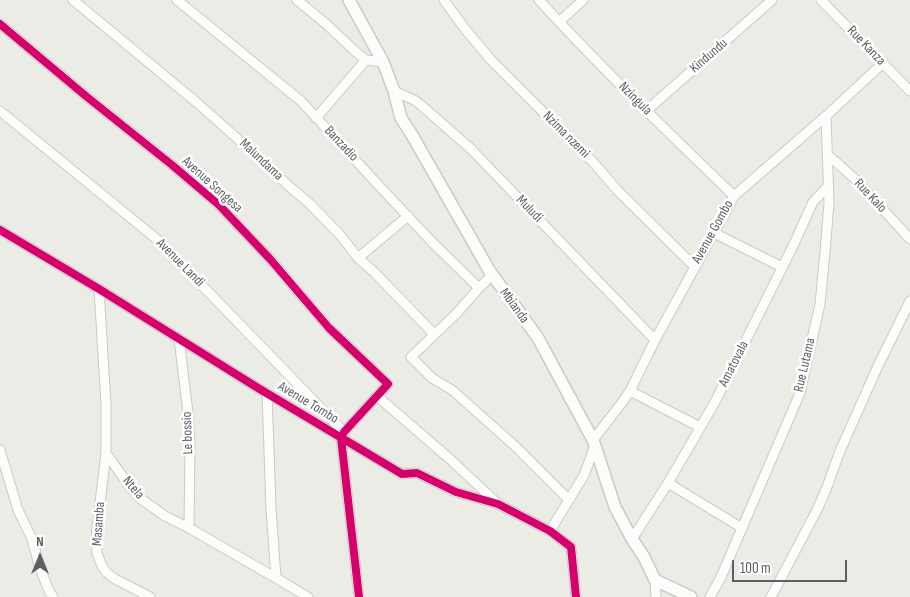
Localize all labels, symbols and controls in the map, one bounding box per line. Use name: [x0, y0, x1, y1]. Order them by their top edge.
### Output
street label: Rue Kanza: [843, 23, 889, 69]
street label: Kindundu: [687, 35, 731, 77]
street label: Nzingula: [615, 79, 655, 119]
street label: Nzima nzemi: [539, 108, 593, 162]
street label: Banzadio: [320, 123, 362, 165]
street label: Malundama: [236, 136, 286, 184]
street label: Avenue Songesa: [178, 153, 246, 217]
street label: Rue Kalo: [850, 176, 890, 216]
street label: Muludi: [512, 192, 546, 226]
street label: Avenue Gombo: [689, 197, 737, 267]
street label: Avenue Landi: [152, 235, 208, 291]
street label: Mbianda: [496, 285, 532, 327]
street label: Rue Lutama: [791, 336, 819, 394]
street label: Amatovala: [715, 338, 753, 390]
street label: Avenue Tombo: [275, 378, 341, 428]
street label: Le bossio: [179, 411, 197, 455]
street label: Ntela: [118, 473, 148, 503]
street label: Masamba: [89, 501, 109, 547]
north arrow: [15, 532, 65, 582]
text: N: [36, 533, 44, 550]
scale bar: [735, 550, 850, 582]
text: 100 m: [740, 559, 771, 578]

